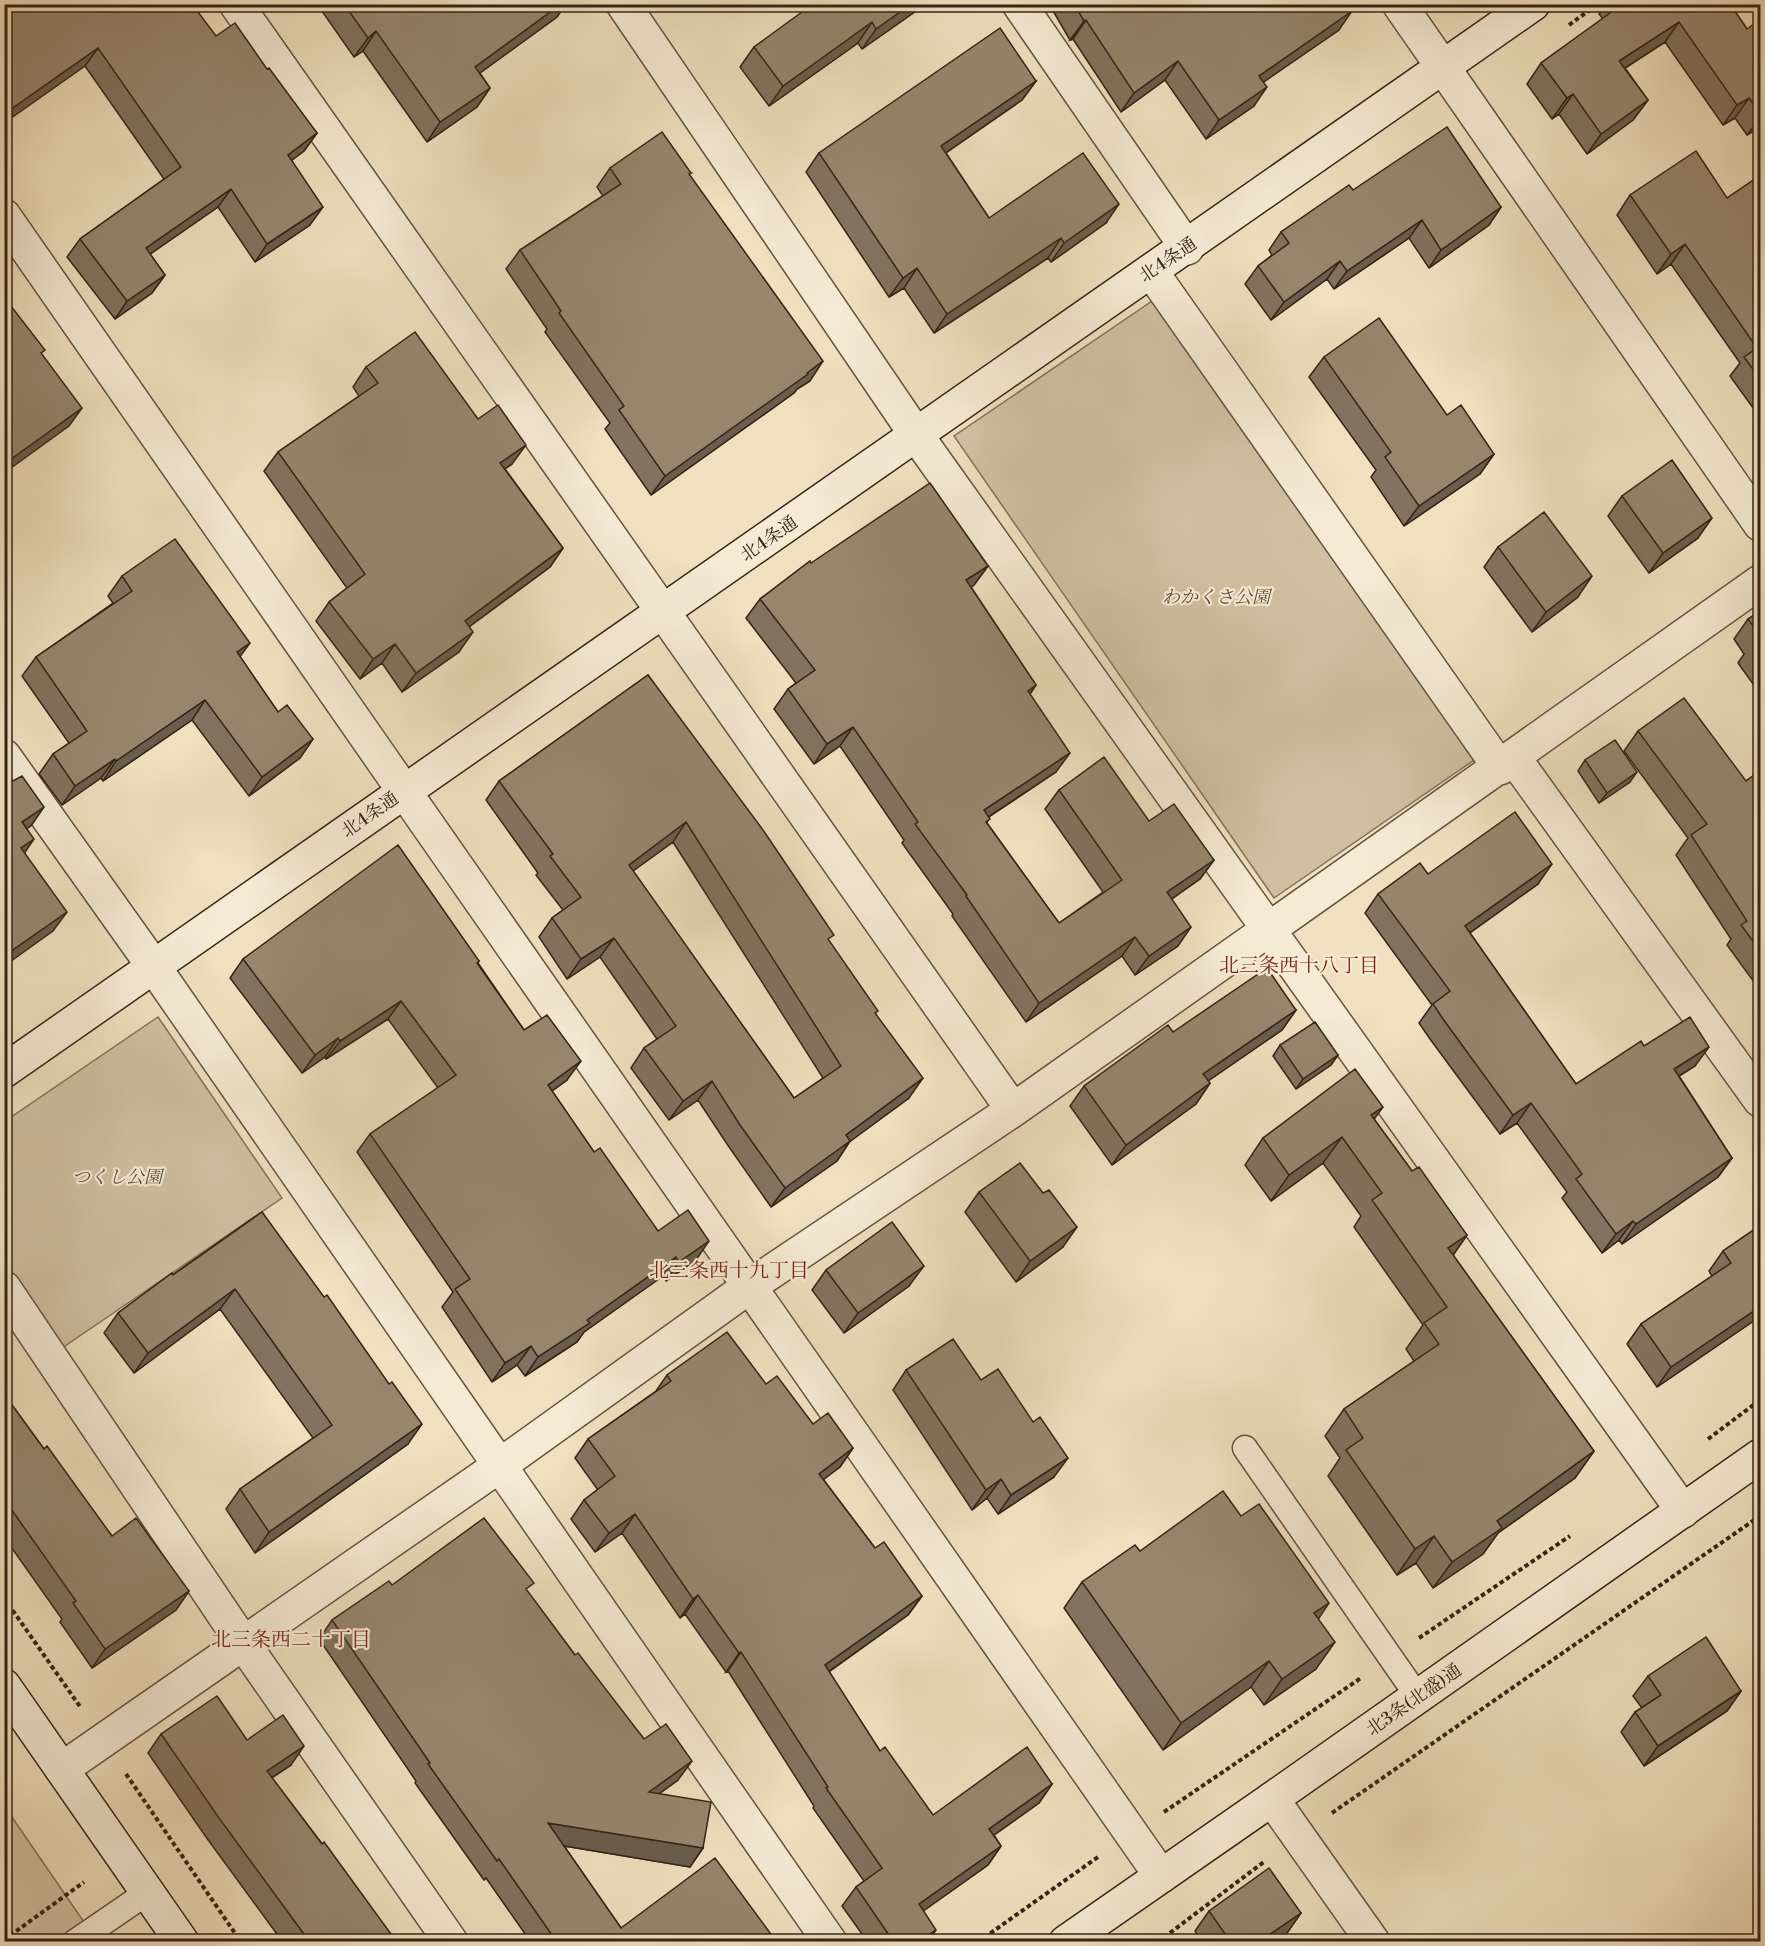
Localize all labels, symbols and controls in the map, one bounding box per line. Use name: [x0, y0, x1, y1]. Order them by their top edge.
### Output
street label: 北4条通: [1135, 232, 1201, 288]
street label: 北4条通: [736, 511, 802, 567]
park label: わかくさ公園: [1162, 586, 1273, 609]
street label: 北4条通: [337, 787, 403, 843]
district label: 北三条西十八丁目: [1219, 954, 1379, 979]
park label: つくし公園: [72, 1166, 165, 1189]
district label: 北三条西十九丁目: [649, 1259, 809, 1284]
district label: 北三条西二十丁目: [211, 1628, 371, 1653]
street label: 北3条(北盛)通: [1362, 1659, 1466, 1741]

